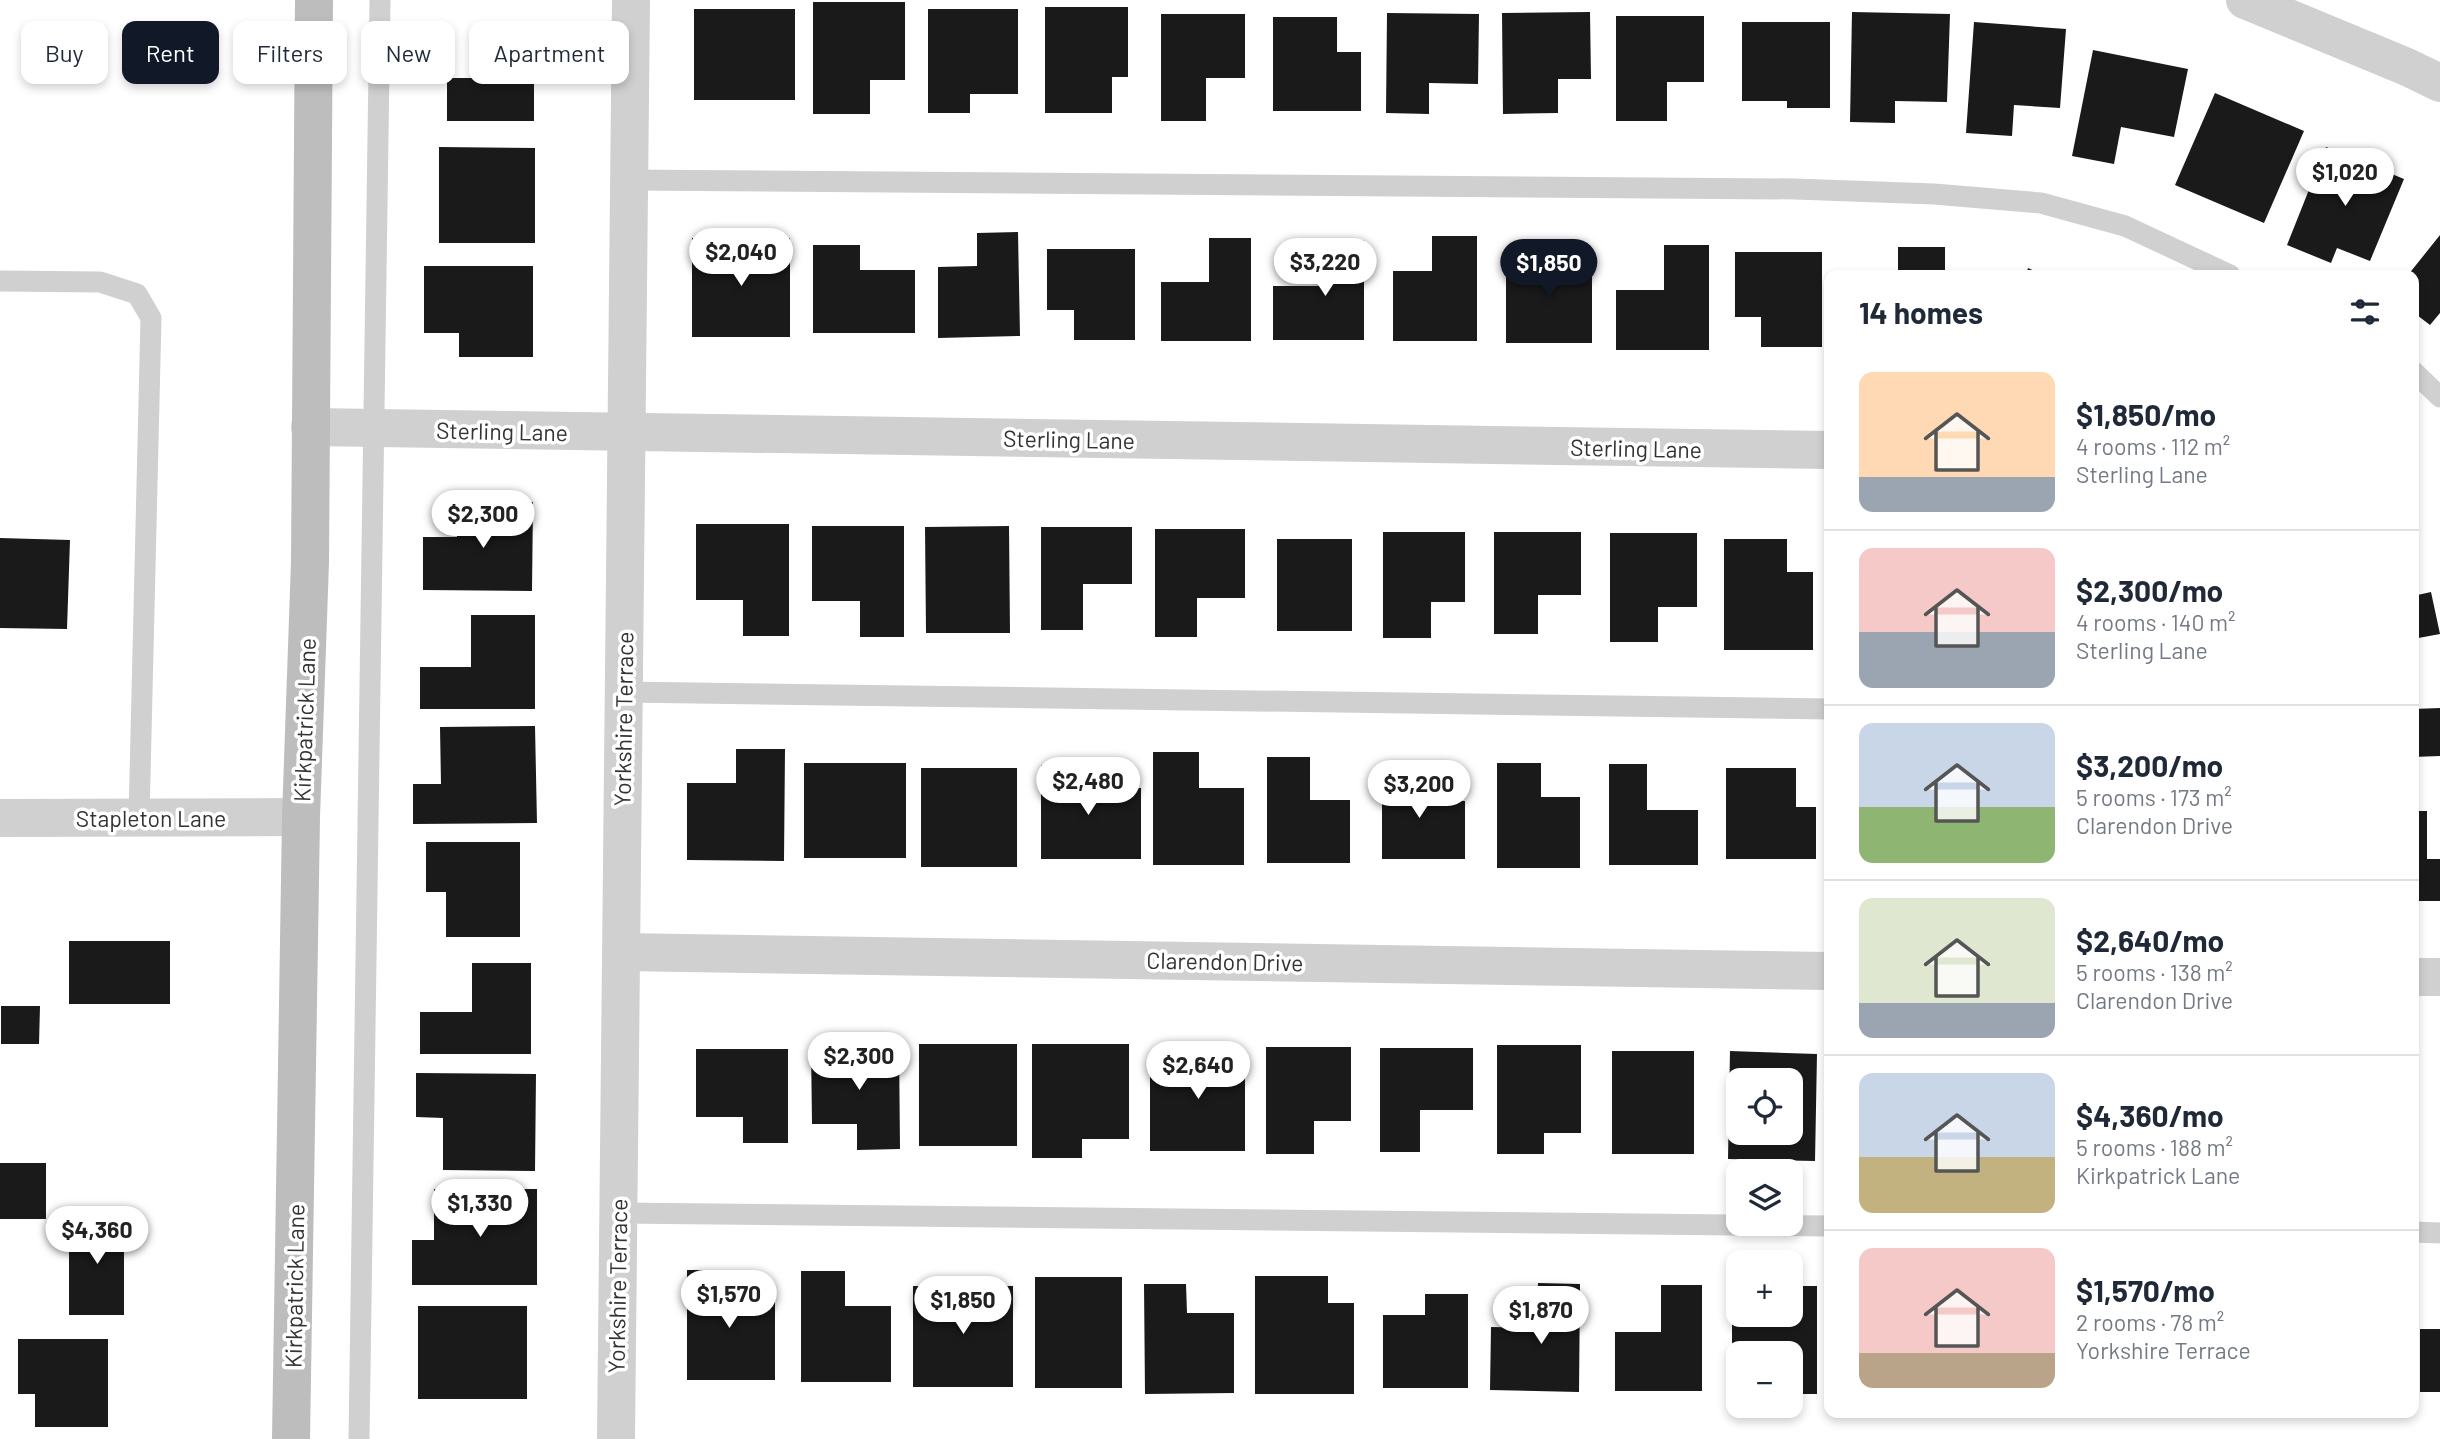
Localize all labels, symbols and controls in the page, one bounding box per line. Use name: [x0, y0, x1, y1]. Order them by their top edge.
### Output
chip: Buy: [21, 21, 108, 84]
chip: Rent: [122, 21, 219, 84]
chip: Filters: [233, 21, 347, 84]
chip: New: [361, 21, 455, 84]
chip: Apartment: [469, 21, 629, 84]
pin: $1,020: [2288, 148, 2402, 208]
text: $1,020: [2312, 157, 2378, 185]
pin: $2,040: [684, 229, 798, 288]
text: $2,040: [705, 237, 777, 265]
pin: $3,220: [1268, 238, 1382, 298]
pin: $1,850: [1492, 240, 1606, 299]
text: $3,220: [1290, 247, 1360, 275]
text: $1,850: [1516, 248, 1582, 276]
icon: filters: [2346, 293, 2384, 331]
text: 14 homes: [1859, 294, 1983, 330]
text: $1,850/mo: [2076, 396, 2216, 432]
icon: home: [1915, 400, 1999, 484]
street label: Sterling Lane: [436, 416, 568, 446]
street label: Sterling Lane: [1003, 424, 1135, 454]
text: 4 rooms · 112 m²: [2076, 432, 2230, 460]
street label: Sterling Lane: [1570, 433, 1702, 463]
text: Sterling Lane: [2076, 460, 2208, 488]
pin: $2,300: [426, 490, 540, 550]
text: $2,300: [448, 499, 518, 527]
text: $2,300/mo: [2076, 572, 2223, 608]
icon: home: [1915, 576, 1999, 660]
text: 4 rooms · 140 m²: [2076, 608, 2236, 636]
street label: Yorkshire Terrace: [607, 631, 639, 807]
text: Sterling Lane: [2076, 636, 2208, 664]
street label: Kirkpatrick Lane: [287, 637, 321, 803]
text: $3,200/mo: [2076, 747, 2223, 783]
icon: home: [1915, 751, 1999, 835]
pin: $2,480: [1031, 758, 1145, 817]
pin: $3,200: [1362, 760, 1476, 820]
text: $2,480: [1052, 766, 1124, 794]
text: $3,200: [1384, 769, 1454, 797]
text: 5 rooms · 173 m²: [2076, 783, 2232, 811]
street label: Stapleton Lane: [76, 804, 226, 832]
text: Clarendon Drive: [2076, 811, 2233, 839]
text: $2,640/mo: [2076, 922, 2224, 958]
icon: home: [1915, 926, 1999, 1010]
street label: Clarendon Drive: [1146, 946, 1304, 976]
text: 5 rooms · 138 m²: [2076, 958, 2233, 986]
text: Clarendon Drive: [2076, 986, 2233, 1014]
pin: $2,300: [802, 1032, 916, 1092]
text: $2,300: [824, 1041, 894, 1069]
pin: $2,640: [1141, 1042, 1255, 1101]
text: $2,640: [1162, 1050, 1234, 1078]
map controls: [1726, 1068, 1803, 1418]
button: locate: [1726, 1068, 1803, 1145]
text: $4,360/mo: [2076, 1097, 2224, 1133]
icon: home: [1915, 1101, 1999, 1185]
text: 5 rooms · 188 m²: [2076, 1133, 2233, 1161]
button: layers: [1726, 1159, 1803, 1236]
text: Kirkpatrick Lane: [2076, 1161, 2240, 1189]
pin: $1,330: [423, 1180, 537, 1239]
text: $1,330: [447, 1188, 513, 1216]
street label: Yorkshire Terrace: [601, 1198, 633, 1374]
street label: Kirkpatrick Lane: [279, 1204, 309, 1368]
pin: $4,360: [40, 1206, 154, 1266]
text: $4,360: [61, 1215, 133, 1243]
button: +: [1726, 1250, 1803, 1327]
pin: $1,570: [672, 1270, 786, 1330]
text: $1,570/mo: [2076, 1272, 2215, 1308]
pin: $1,850: [906, 1276, 1020, 1336]
icon: home: [1915, 1276, 1999, 1360]
text: $1,570: [697, 1279, 761, 1307]
text: $1,850: [930, 1285, 996, 1313]
pin: $1,870: [1484, 1286, 1598, 1346]
text: $1,870: [1509, 1295, 1573, 1323]
text: 2 rooms · 78 m²: [2076, 1308, 2224, 1336]
text: Yorkshire Terrace: [2076, 1336, 2251, 1364]
button: −: [1726, 1341, 1803, 1418]

